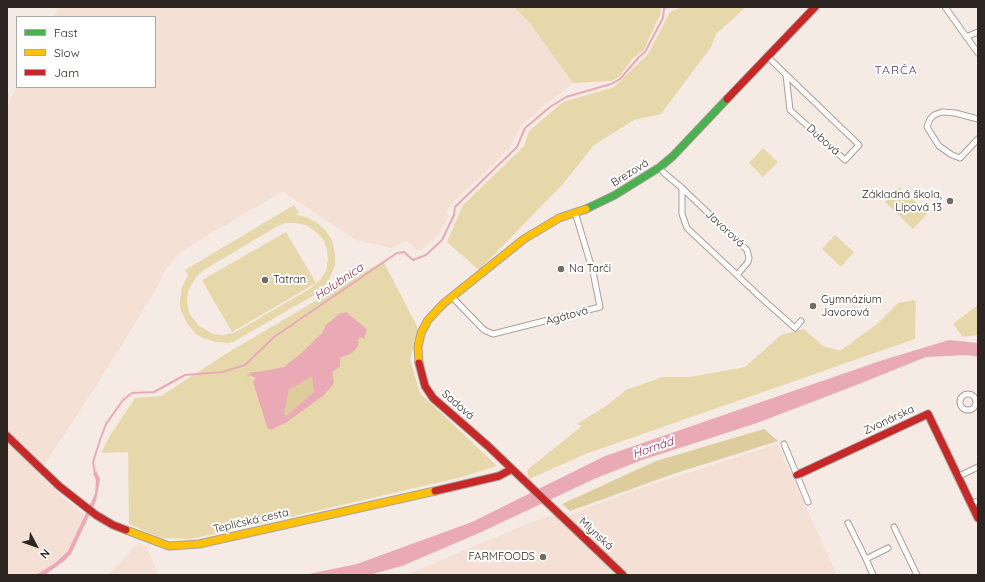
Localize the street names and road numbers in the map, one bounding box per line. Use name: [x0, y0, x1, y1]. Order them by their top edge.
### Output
street label: Dubová: [804, 122, 842, 158]
street label: Brezová: [609, 156, 651, 190]
street label: Javorová: [703, 208, 747, 250]
street label: Agátová: [544, 304, 590, 328]
street label: Sadová: [439, 387, 477, 423]
street label: Zvonárska: [862, 403, 916, 437]
street label: Tepličská cesta: [212, 506, 290, 536]
street label: Mlynská: [576, 515, 616, 553]

